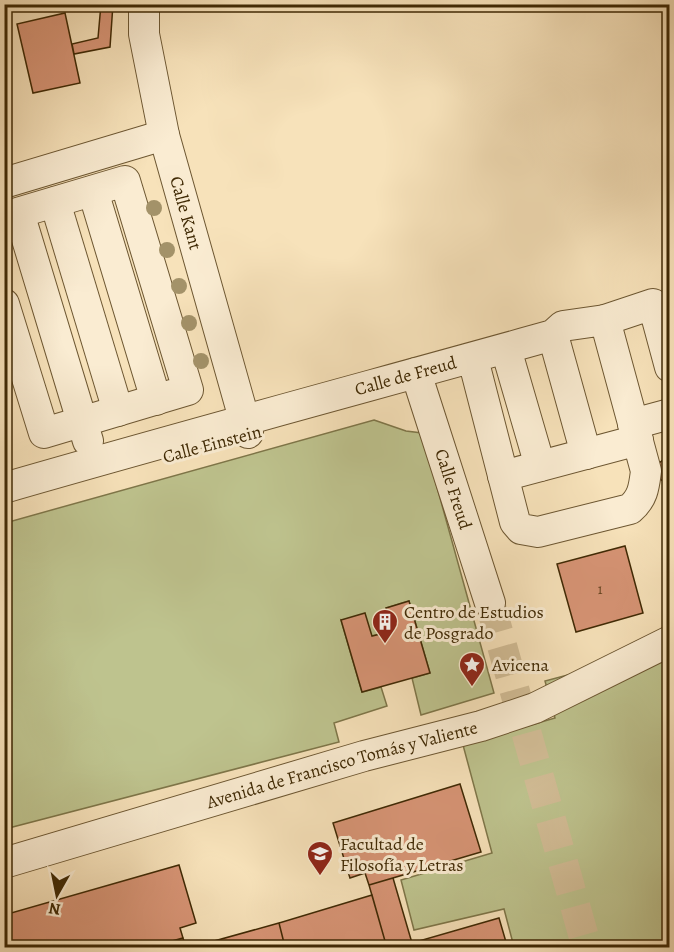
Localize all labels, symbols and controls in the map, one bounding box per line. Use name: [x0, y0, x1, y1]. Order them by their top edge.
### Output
street label: Calle Kant: [164, 173, 208, 253]
street label: Calle de Freud: [352, 350, 459, 401]
street label: Calle Einstein: [160, 419, 264, 469]
street label: Calle Freud: [429, 446, 478, 533]
house number: 1: [597, 579, 603, 599]
place label: Centro de Estudios de Posgrado: [404, 600, 544, 645]
building icon: Centro de Estudios de Posgrado: [370, 607, 400, 645]
place icon: Avicena: [457, 650, 487, 688]
place label: Avicena: [491, 653, 550, 677]
street label: Avenida de Francisco Tomás y Valiente: [203, 715, 480, 814]
place label: Facultad de Filosofía y Letras: [340, 832, 464, 877]
school or university icon: Facultad de Filosofía y Letras: [305, 839, 335, 877]
north arrow: [27, 865, 87, 925]
text: N: [47, 897, 62, 921]

